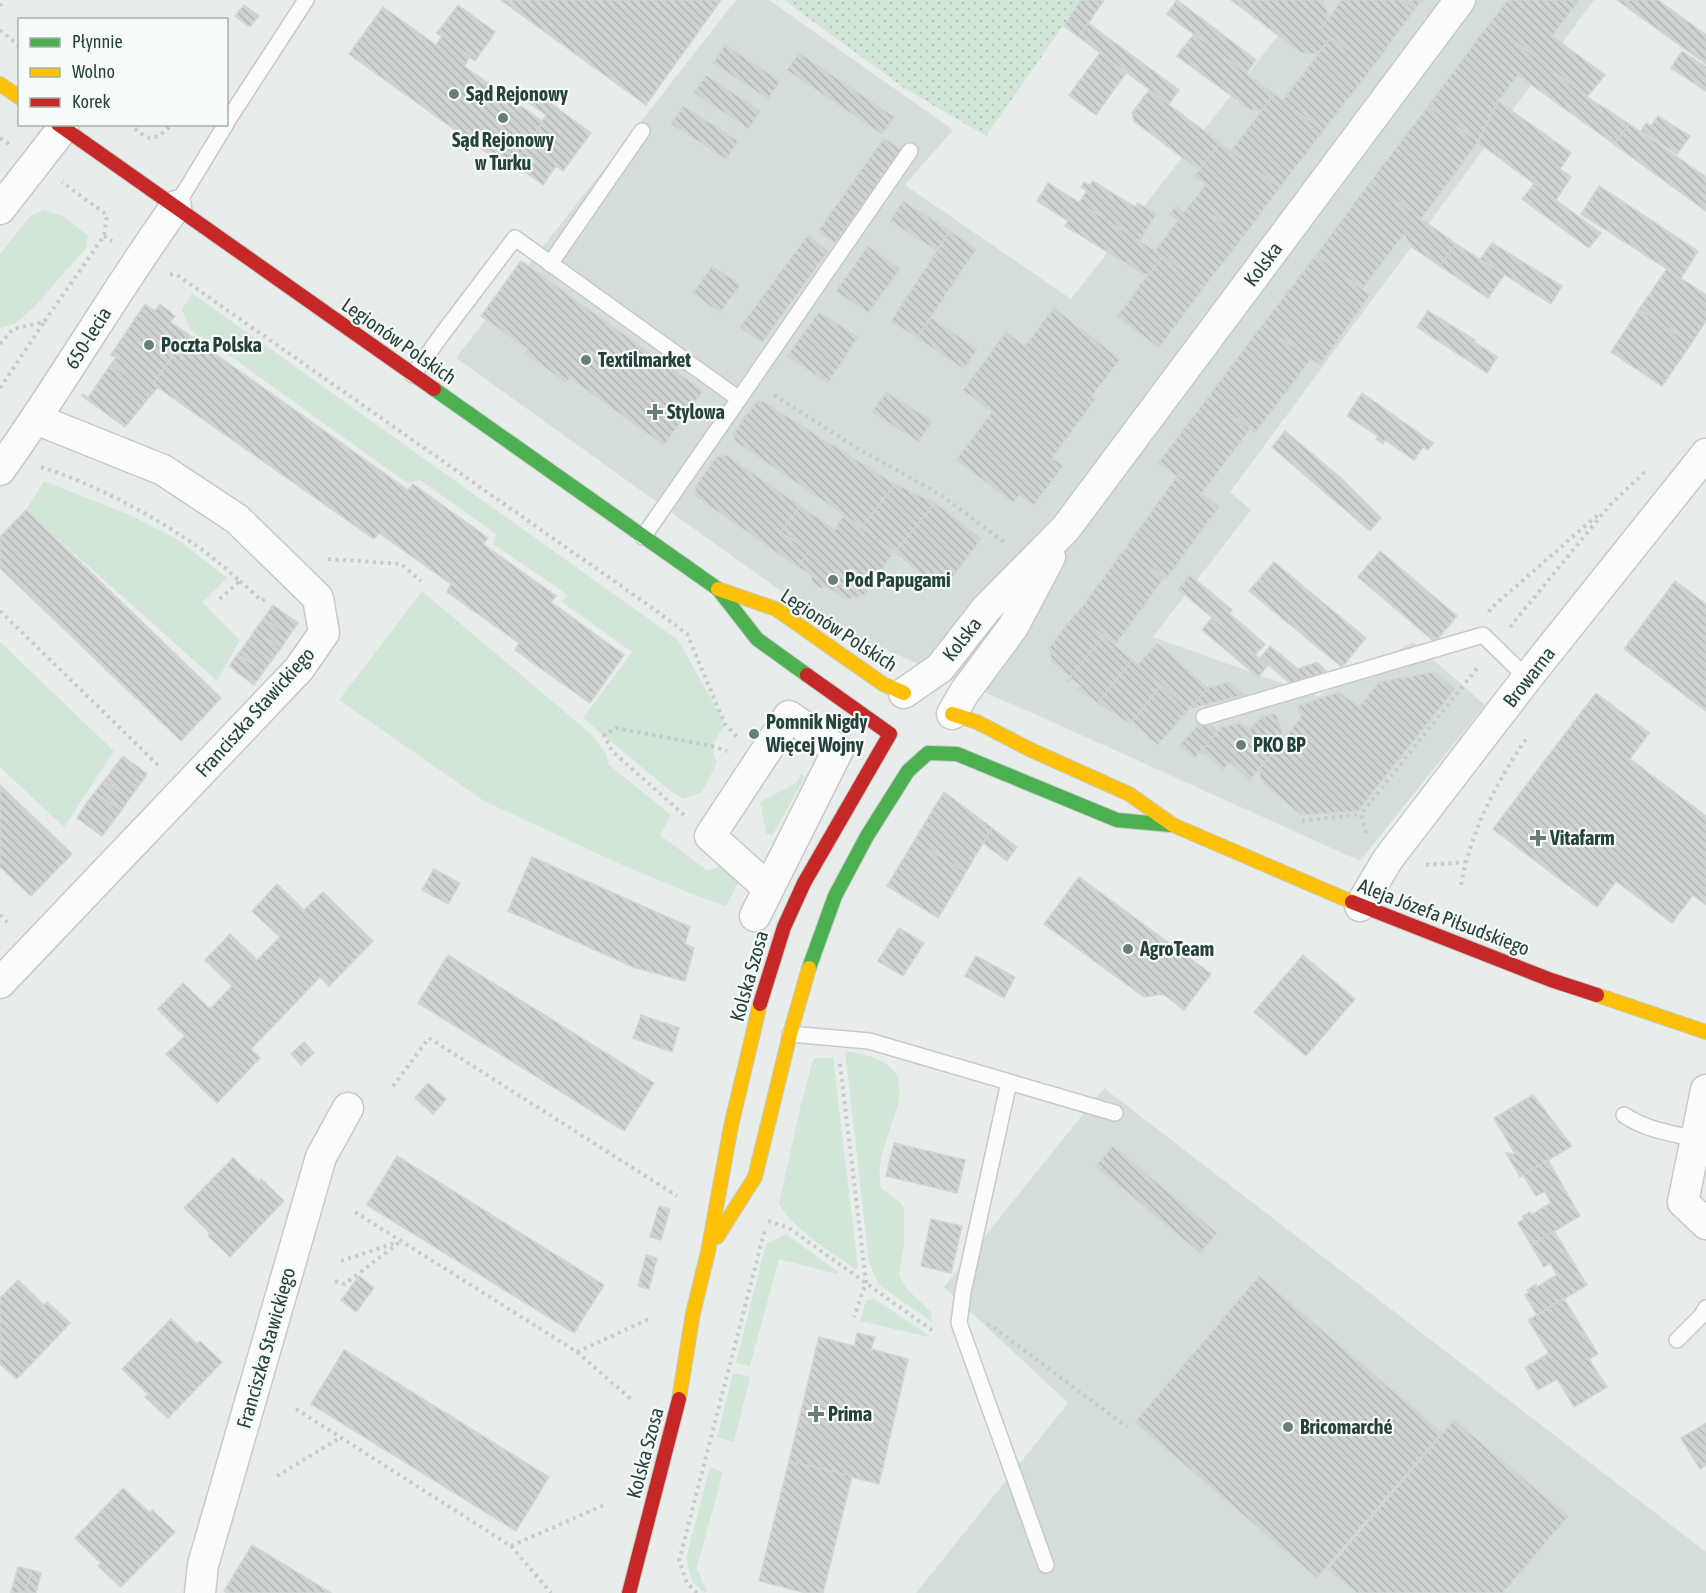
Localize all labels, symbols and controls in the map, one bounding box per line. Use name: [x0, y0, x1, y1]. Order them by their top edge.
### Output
legend: [18, 18, 228, 126]
text: Płynnie: [72, 31, 123, 52]
text: Wolno: [72, 61, 115, 82]
place label: Sąd Rejonowy: [466, 82, 569, 105]
marker: Sąd Rejonowy: [447, 87, 461, 101]
text: Korek: [72, 91, 110, 112]
marker: Sąd Rejonowy w Turku: [496, 111, 510, 125]
place label: Sąd Rejonowy w Turku: [452, 128, 555, 174]
street label: Kolska: [1239, 237, 1287, 290]
street label: Legionów Polskich: [338, 293, 461, 389]
street label: 650-lecia: [60, 303, 116, 373]
place label: Poczta Polska: [161, 333, 262, 356]
marker: Poczta Polska: [142, 338, 156, 352]
place label: Textilmarket: [598, 348, 691, 371]
marker: Textilmarket: [579, 353, 593, 367]
place label: Stylowa: [667, 400, 725, 423]
marker: Stylowa: [648, 405, 662, 419]
place label: Pod Papugami: [845, 568, 951, 591]
marker: Pod Papugami: [826, 573, 840, 587]
street label: Legionów Polskich: [777, 583, 902, 676]
street label: Kolska: [937, 612, 986, 665]
street label: Franciszka Stawickiego: [190, 642, 319, 781]
street label: Browarna: [1498, 642, 1559, 712]
place label: Pomnik Nigdy Więcej Wojny: [765, 710, 868, 756]
marker: Pomnik Nigdy Więcej Wojny: [747, 727, 761, 741]
place label: PKO BP: [1253, 733, 1306, 756]
marker: PKO BP: [1234, 738, 1248, 752]
place label: Vitafarm: [1549, 826, 1615, 849]
marker: Vitafarm: [1531, 831, 1545, 845]
street label: Aleja Józefa Piłsudskiego: [1355, 873, 1533, 960]
street label: Kolska Szosa: [725, 928, 772, 1024]
place label: AgroTeam: [1139, 937, 1214, 960]
marker: AgroTeam: [1121, 942, 1135, 956]
street label: Franciszka Stawickiego: [232, 1265, 299, 1431]
place label: Prima: [828, 1402, 872, 1425]
street label: Kolska Szosa: [621, 1405, 668, 1501]
marker: Prima: [809, 1407, 823, 1421]
place label: Bricomarché: [1300, 1415, 1393, 1438]
marker: Bricomarché: [1281, 1420, 1295, 1434]

